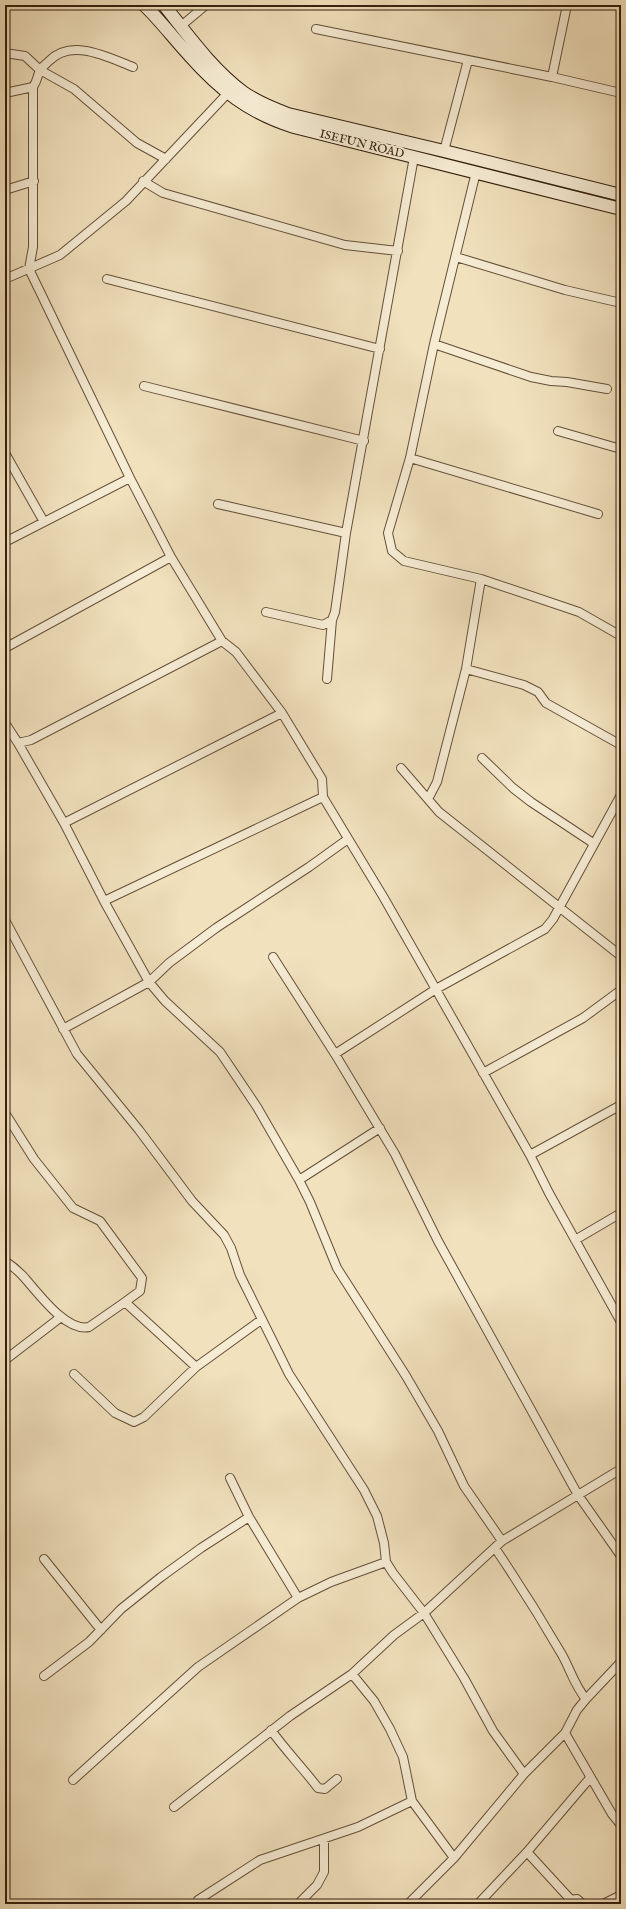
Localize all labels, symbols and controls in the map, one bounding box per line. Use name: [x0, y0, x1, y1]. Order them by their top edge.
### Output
street label: ISEFUN ROAD: [318, 126, 406, 162]

